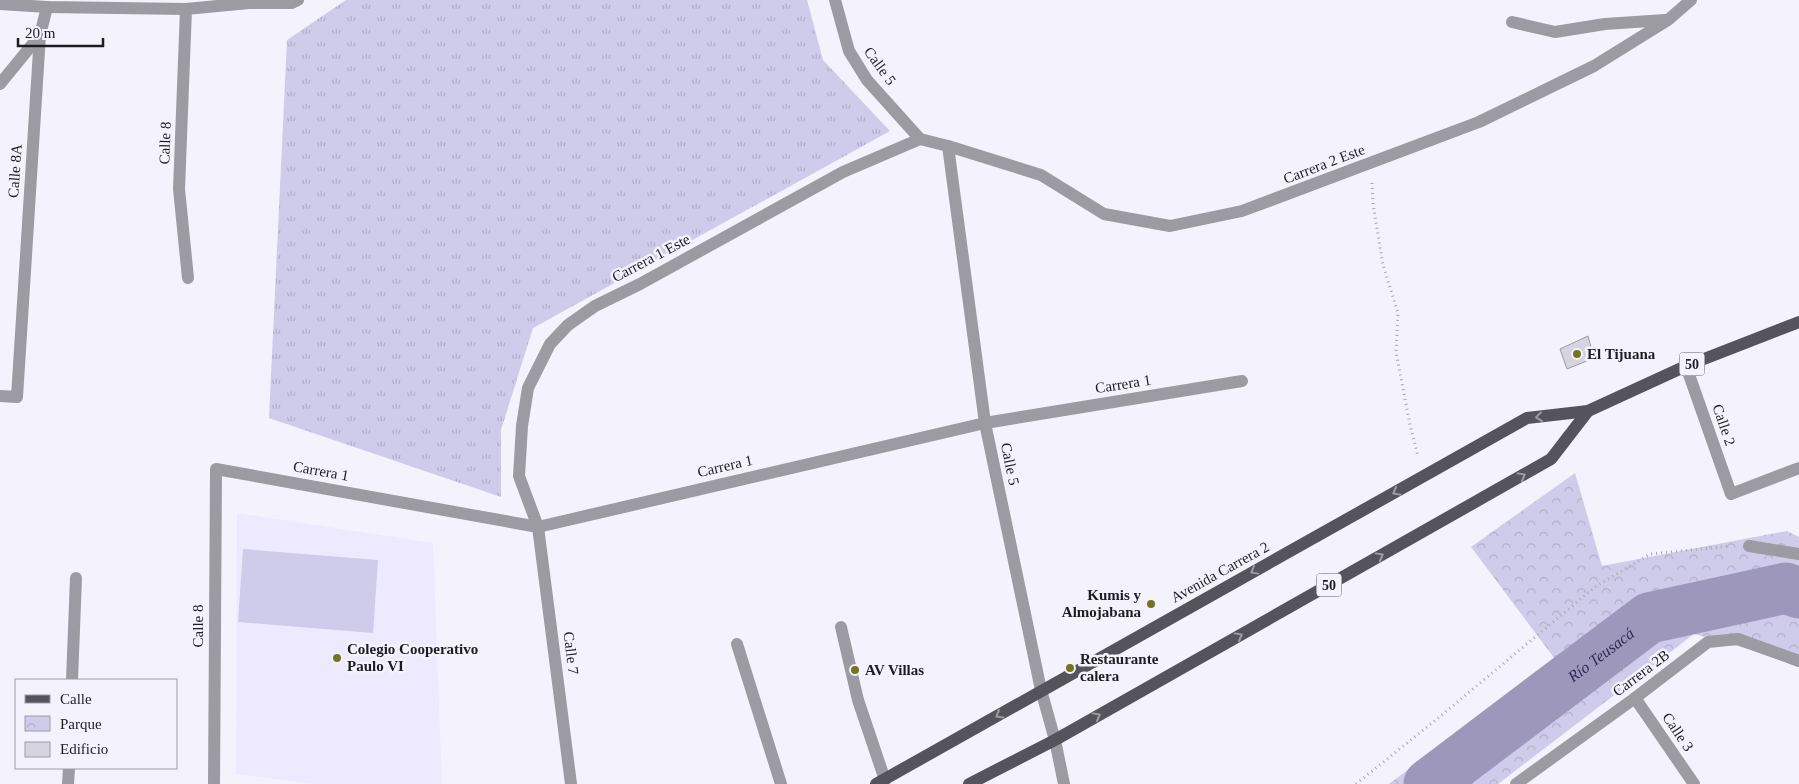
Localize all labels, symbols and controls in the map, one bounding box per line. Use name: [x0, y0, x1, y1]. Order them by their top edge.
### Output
scale bar: [18, 15, 102, 47]
text: 20 m: [25, 25, 56, 41]
street label: Calle 5: [861, 44, 899, 88]
street label: Calle 8: [156, 121, 174, 165]
street label: Carrera 2 Este: [1281, 141, 1367, 187]
street label: Calle 8A: [5, 143, 25, 198]
street label: Carrera 1 Este: [609, 231, 693, 285]
place label: El Tijuana: [1587, 346, 1656, 362]
marker: El Tijuana: [1571, 348, 1583, 360]
road number: 50: [1680, 352, 1704, 376]
street label: Carrera 1: [1094, 372, 1152, 396]
street label: Calle 2: [1709, 402, 1739, 448]
one-way arrow: [1535, 411, 1543, 422]
street label: Calle 5: [998, 441, 1022, 487]
street label: Carrera 1: [696, 452, 754, 480]
street label: Carrera 1: [292, 458, 350, 484]
one-way arrow: [1516, 472, 1525, 482]
one-way arrow: [1392, 485, 1401, 495]
street label: Avenida Carrera 2: [1168, 538, 1272, 606]
one-way arrow: [1375, 552, 1384, 562]
one-way arrow: [1251, 565, 1260, 575]
road number: 50: [1316, 574, 1342, 596]
place label: Kumis y Almojabana: [1062, 587, 1141, 620]
marker: Kumis y Almojabana: [1145, 598, 1157, 610]
street label: Calle 8: [190, 605, 206, 647]
water label: Río Teusacá: [1564, 624, 1637, 685]
street label: Calle 7: [560, 631, 582, 676]
one-way arrow: [1233, 632, 1242, 642]
place label: Colegio Cooperativo Paulo VI: [347, 641, 478, 674]
street label: Carrera 2B: [1610, 647, 1672, 699]
place label: Restaurante calera: [1080, 651, 1159, 684]
marker: Colegio Cooperativo Paulo VI: [331, 652, 343, 664]
place label: AV Villas: [865, 662, 924, 678]
marker: Restaurante calera: [1064, 662, 1076, 674]
marker: AV Villas: [849, 664, 861, 676]
legend: [15, 679, 178, 769]
text: Calle: [60, 691, 92, 707]
one-way arrow: [995, 708, 1004, 718]
street label: Calle 3: [1659, 710, 1697, 754]
one-way arrow: [1092, 712, 1101, 722]
text: Parque: [60, 716, 102, 732]
text: Edificio: [60, 741, 108, 757]

